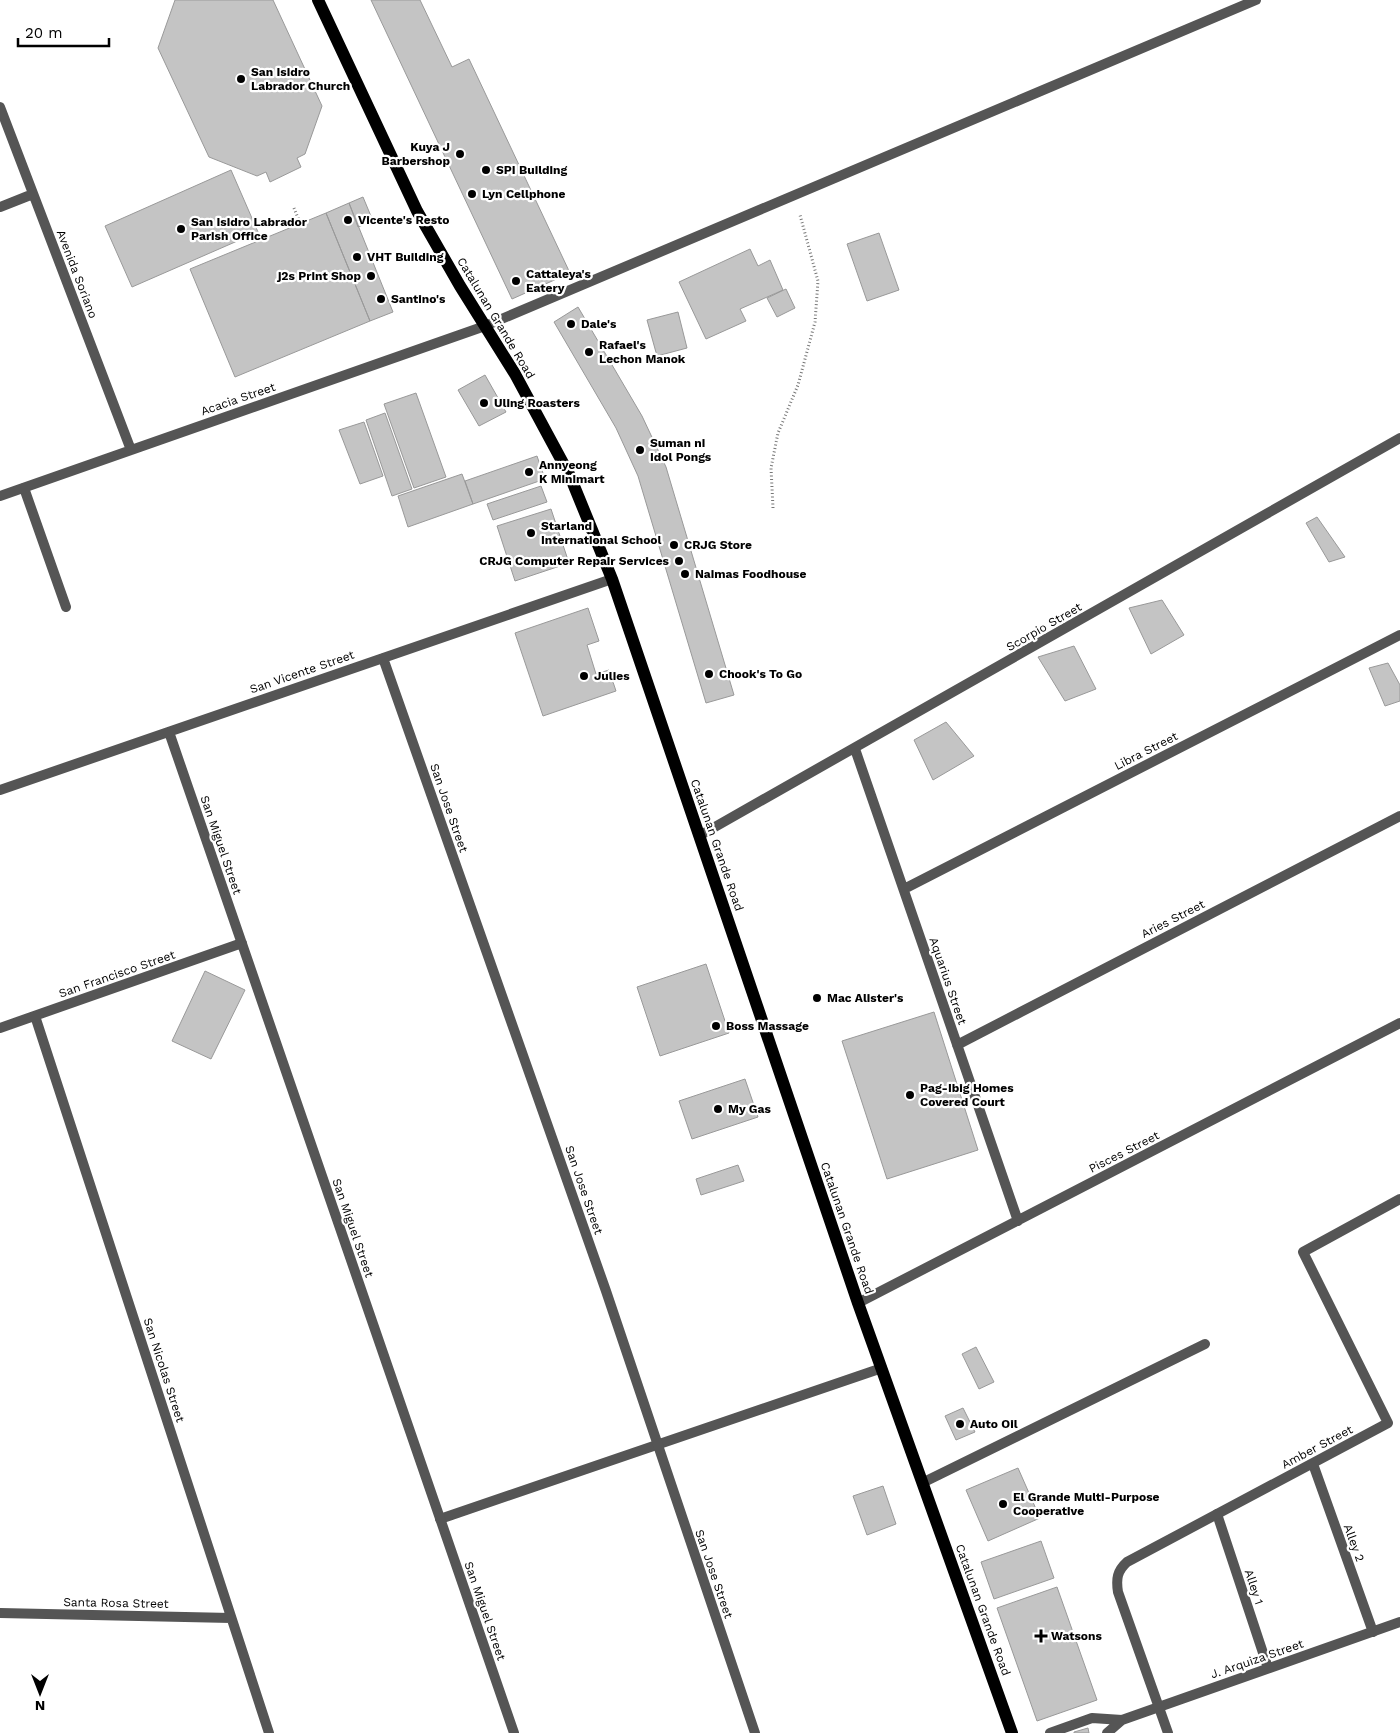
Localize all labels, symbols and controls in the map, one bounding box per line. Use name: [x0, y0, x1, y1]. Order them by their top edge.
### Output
scale bar: [18, 15, 109, 47]
text: 20 m: [25, 24, 63, 42]
place label: San Isidro Labrador Church: [251, 65, 350, 93]
marker: San Isidro Labrador Church: [235, 73, 247, 85]
place label: Kuya J Barbershop: [382, 140, 450, 168]
marker: Kuya J Barbershop: [454, 148, 466, 160]
place label: SPI Building: [496, 163, 568, 177]
marker: SPI Building: [480, 164, 492, 176]
place label: Lyn Cellphone: [482, 187, 565, 201]
marker: Lyn Cellphone: [466, 188, 478, 200]
place label: Vicente's Resto: [358, 213, 449, 227]
marker: Vicente's Resto: [342, 214, 354, 226]
place label: San Isidro Labrador Parish Office: [191, 215, 308, 243]
marker: San Isidro Labrador Parish Office: [175, 223, 187, 235]
street label: Avenida Soriano: [54, 228, 100, 320]
place label: VHT Building: [367, 250, 444, 264]
marker: VHT Building: [351, 251, 363, 263]
street label: Catalunan Grande Road: [454, 255, 538, 381]
place label: Cattaleya's Eatery: [526, 267, 591, 295]
place label: j2s Print Shop: [276, 269, 361, 283]
marker: j2s Print Shop: [365, 270, 377, 282]
marker: Cattaleya's Eatery: [510, 275, 522, 287]
place label: Santino's: [391, 292, 446, 306]
marker: Santino's: [375, 293, 387, 305]
place label: Dale's: [581, 317, 617, 331]
marker: Dale's: [565, 318, 577, 330]
place label: Rafael's Lechon Manok: [599, 338, 686, 366]
marker: Rafael's Lechon Manok: [583, 346, 595, 358]
street label: Acacia Street: [199, 380, 277, 418]
place label: Uling Roasters: [494, 396, 580, 410]
marker: Uling Roasters: [478, 397, 490, 409]
place label: Suman ni Idol Pongs: [650, 436, 712, 464]
marker: Suman ni Idol Pongs: [634, 444, 646, 456]
place label: Annyeong K Minimart: [539, 458, 605, 486]
marker: Annyeong K Minimart: [523, 466, 535, 478]
place label: Starland International School: [541, 519, 662, 547]
marker: Starland International School: [525, 527, 537, 539]
place label: CRJG Store: [684, 538, 752, 552]
marker: CRJG Store: [668, 539, 680, 551]
place label: CRJG Computer Repair Services: [479, 554, 670, 568]
marker: CRJG Computer Repair Services: [673, 555, 685, 567]
place label: Naimas Foodhouse: [695, 567, 806, 581]
marker: Naimas Foodhouse: [679, 568, 691, 580]
street label: Scorpio Street: [1004, 600, 1084, 654]
street label: San Vicente Street: [248, 648, 356, 696]
place label: Chook's To Go: [719, 667, 802, 681]
marker: Chook's To Go: [703, 668, 715, 680]
place label: Julies: [594, 669, 630, 683]
marker: Julies: [578, 670, 590, 682]
street label: Libra Street: [1112, 729, 1180, 773]
street label: San Jose Street: [427, 762, 471, 854]
street label: Catalunan Grande Road: [688, 777, 746, 913]
street label: San Miguel Street: [198, 794, 244, 896]
street label: Aries Street: [1139, 897, 1207, 941]
street label: Aquarius Street: [926, 935, 970, 1027]
street label: San Francisco Street: [57, 948, 177, 1000]
place label: Mac Alister's: [827, 991, 904, 1005]
marker: Mac Alister's: [811, 992, 823, 1004]
place label: Boss Massage: [726, 1019, 809, 1033]
marker: Boss Massage: [710, 1020, 722, 1032]
place label: Pag-Ibig Homes Covered Court: [920, 1081, 1014, 1109]
marker: Pag-Ibig Homes Covered Court: [904, 1089, 916, 1101]
place label: My Gas: [728, 1102, 771, 1116]
marker: My Gas: [712, 1103, 724, 1115]
street label: Pisces Street: [1087, 1128, 1161, 1176]
street label: San Jose Street: [562, 1144, 606, 1236]
street label: Catalunan Grande Road: [818, 1160, 876, 1296]
street label: San Miguel Street: [330, 1177, 376, 1279]
street label: San Nicolas Street: [141, 1316, 187, 1424]
place label: Auto Oil: [970, 1417, 1018, 1431]
marker: Auto Oil: [954, 1418, 966, 1430]
street label: Amber Street: [1279, 1422, 1355, 1472]
place label: El Grande Multi-Purpose Cooperative: [1013, 1490, 1160, 1518]
marker: El Grande Multi-Purpose Cooperative: [997, 1498, 1009, 1510]
street label: Alley 2: [1341, 1522, 1367, 1564]
street label: San Jose Street: [692, 1528, 736, 1620]
street label: Catalunan Grande Road: [953, 1542, 1013, 1678]
street label: San Miguel Street: [462, 1560, 508, 1662]
street label: Alley 1: [1242, 1568, 1266, 1606]
street label: Santa Rosa Street: [63, 1595, 169, 1611]
place label: Watsons: [1051, 1629, 1102, 1643]
marker: Watsons: [1035, 1630, 1047, 1642]
street label: J. Arquiza Street: [1209, 1637, 1305, 1681]
north arrow: [15, 1668, 65, 1718]
text: N: [35, 1698, 45, 1714]

